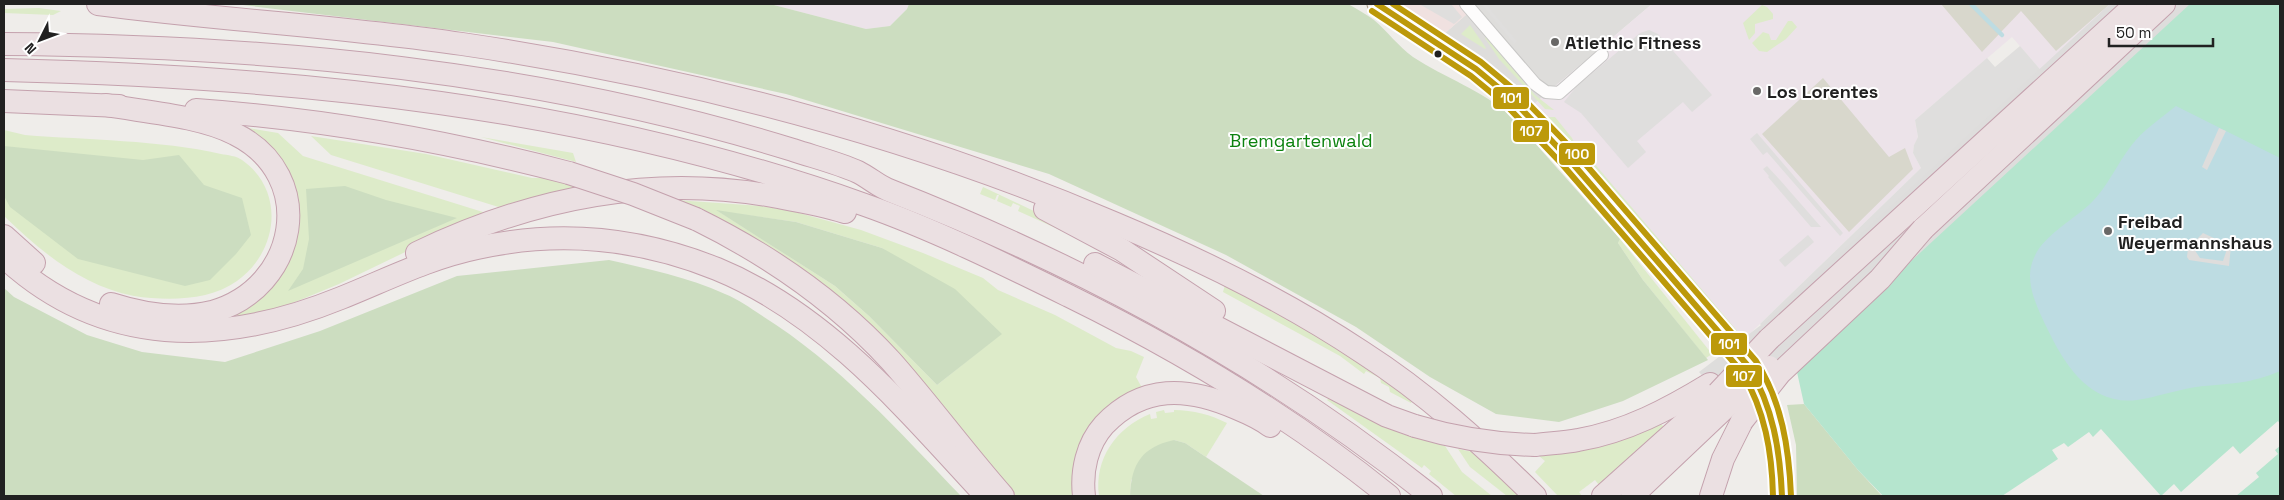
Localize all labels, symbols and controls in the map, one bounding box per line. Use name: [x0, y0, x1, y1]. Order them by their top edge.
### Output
north arrow: [15, 15, 65, 65]
scale bar: [2109, 15, 2213, 47]
text: 50 m: [2116, 23, 2151, 42]
place label: Atlethic Fitness: [1565, 31, 1701, 54]
marker: Atlethic Fitness: [1549, 36, 1561, 48]
text: N: [21, 39, 40, 58]
unlabelled marker: [1433, 49, 1443, 59]
place label: Los Lorentes: [1767, 80, 1878, 103]
marker: Los Lorentes: [1751, 85, 1763, 97]
line badge: 101: [1492, 86, 1530, 110]
text: 101: [1500, 89, 1522, 107]
line badge: 107: [1512, 119, 1550, 143]
text: 107: [1520, 122, 1543, 140]
park label: Bremgartenwald: [1229, 129, 1373, 152]
line badge: 100: [1558, 142, 1596, 166]
text: 100: [1565, 145, 1589, 163]
place label: Freibad Weyermannshaus: [2118, 210, 2272, 254]
marker: Freibad Weyermannshaus: [2102, 225, 2114, 237]
line badge: 101: [1710, 332, 1748, 356]
text: 101: [1718, 335, 1740, 353]
line badge: 107: [1725, 364, 1763, 388]
text: 107: [1733, 367, 1756, 385]

